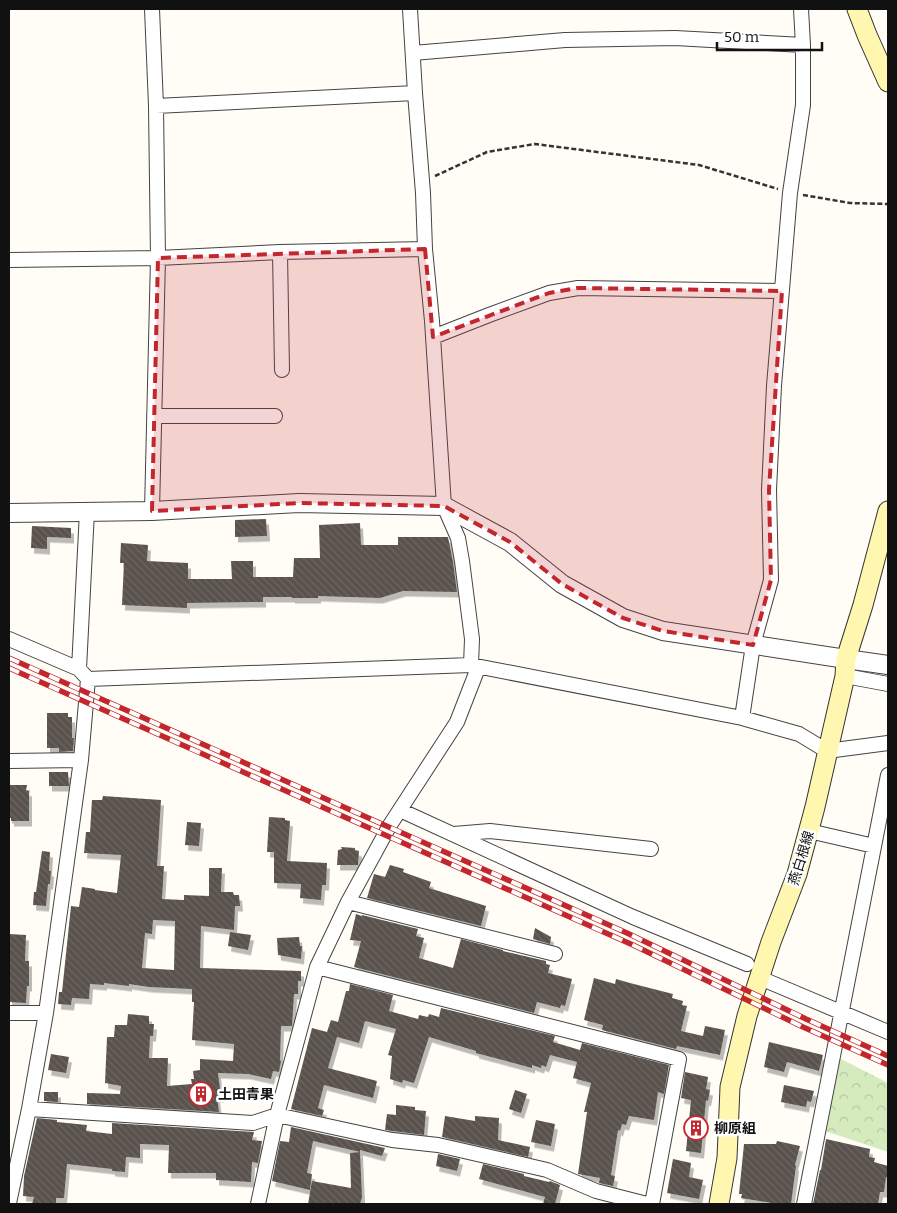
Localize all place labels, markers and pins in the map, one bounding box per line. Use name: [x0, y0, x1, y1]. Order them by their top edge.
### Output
building icon: 土田青果: [188, 1081, 214, 1107]
place label: 土田青果: [218, 1086, 274, 1103]
building icon: 柳原組: [683, 1115, 709, 1141]
place label: 柳原組: [714, 1120, 756, 1137]

